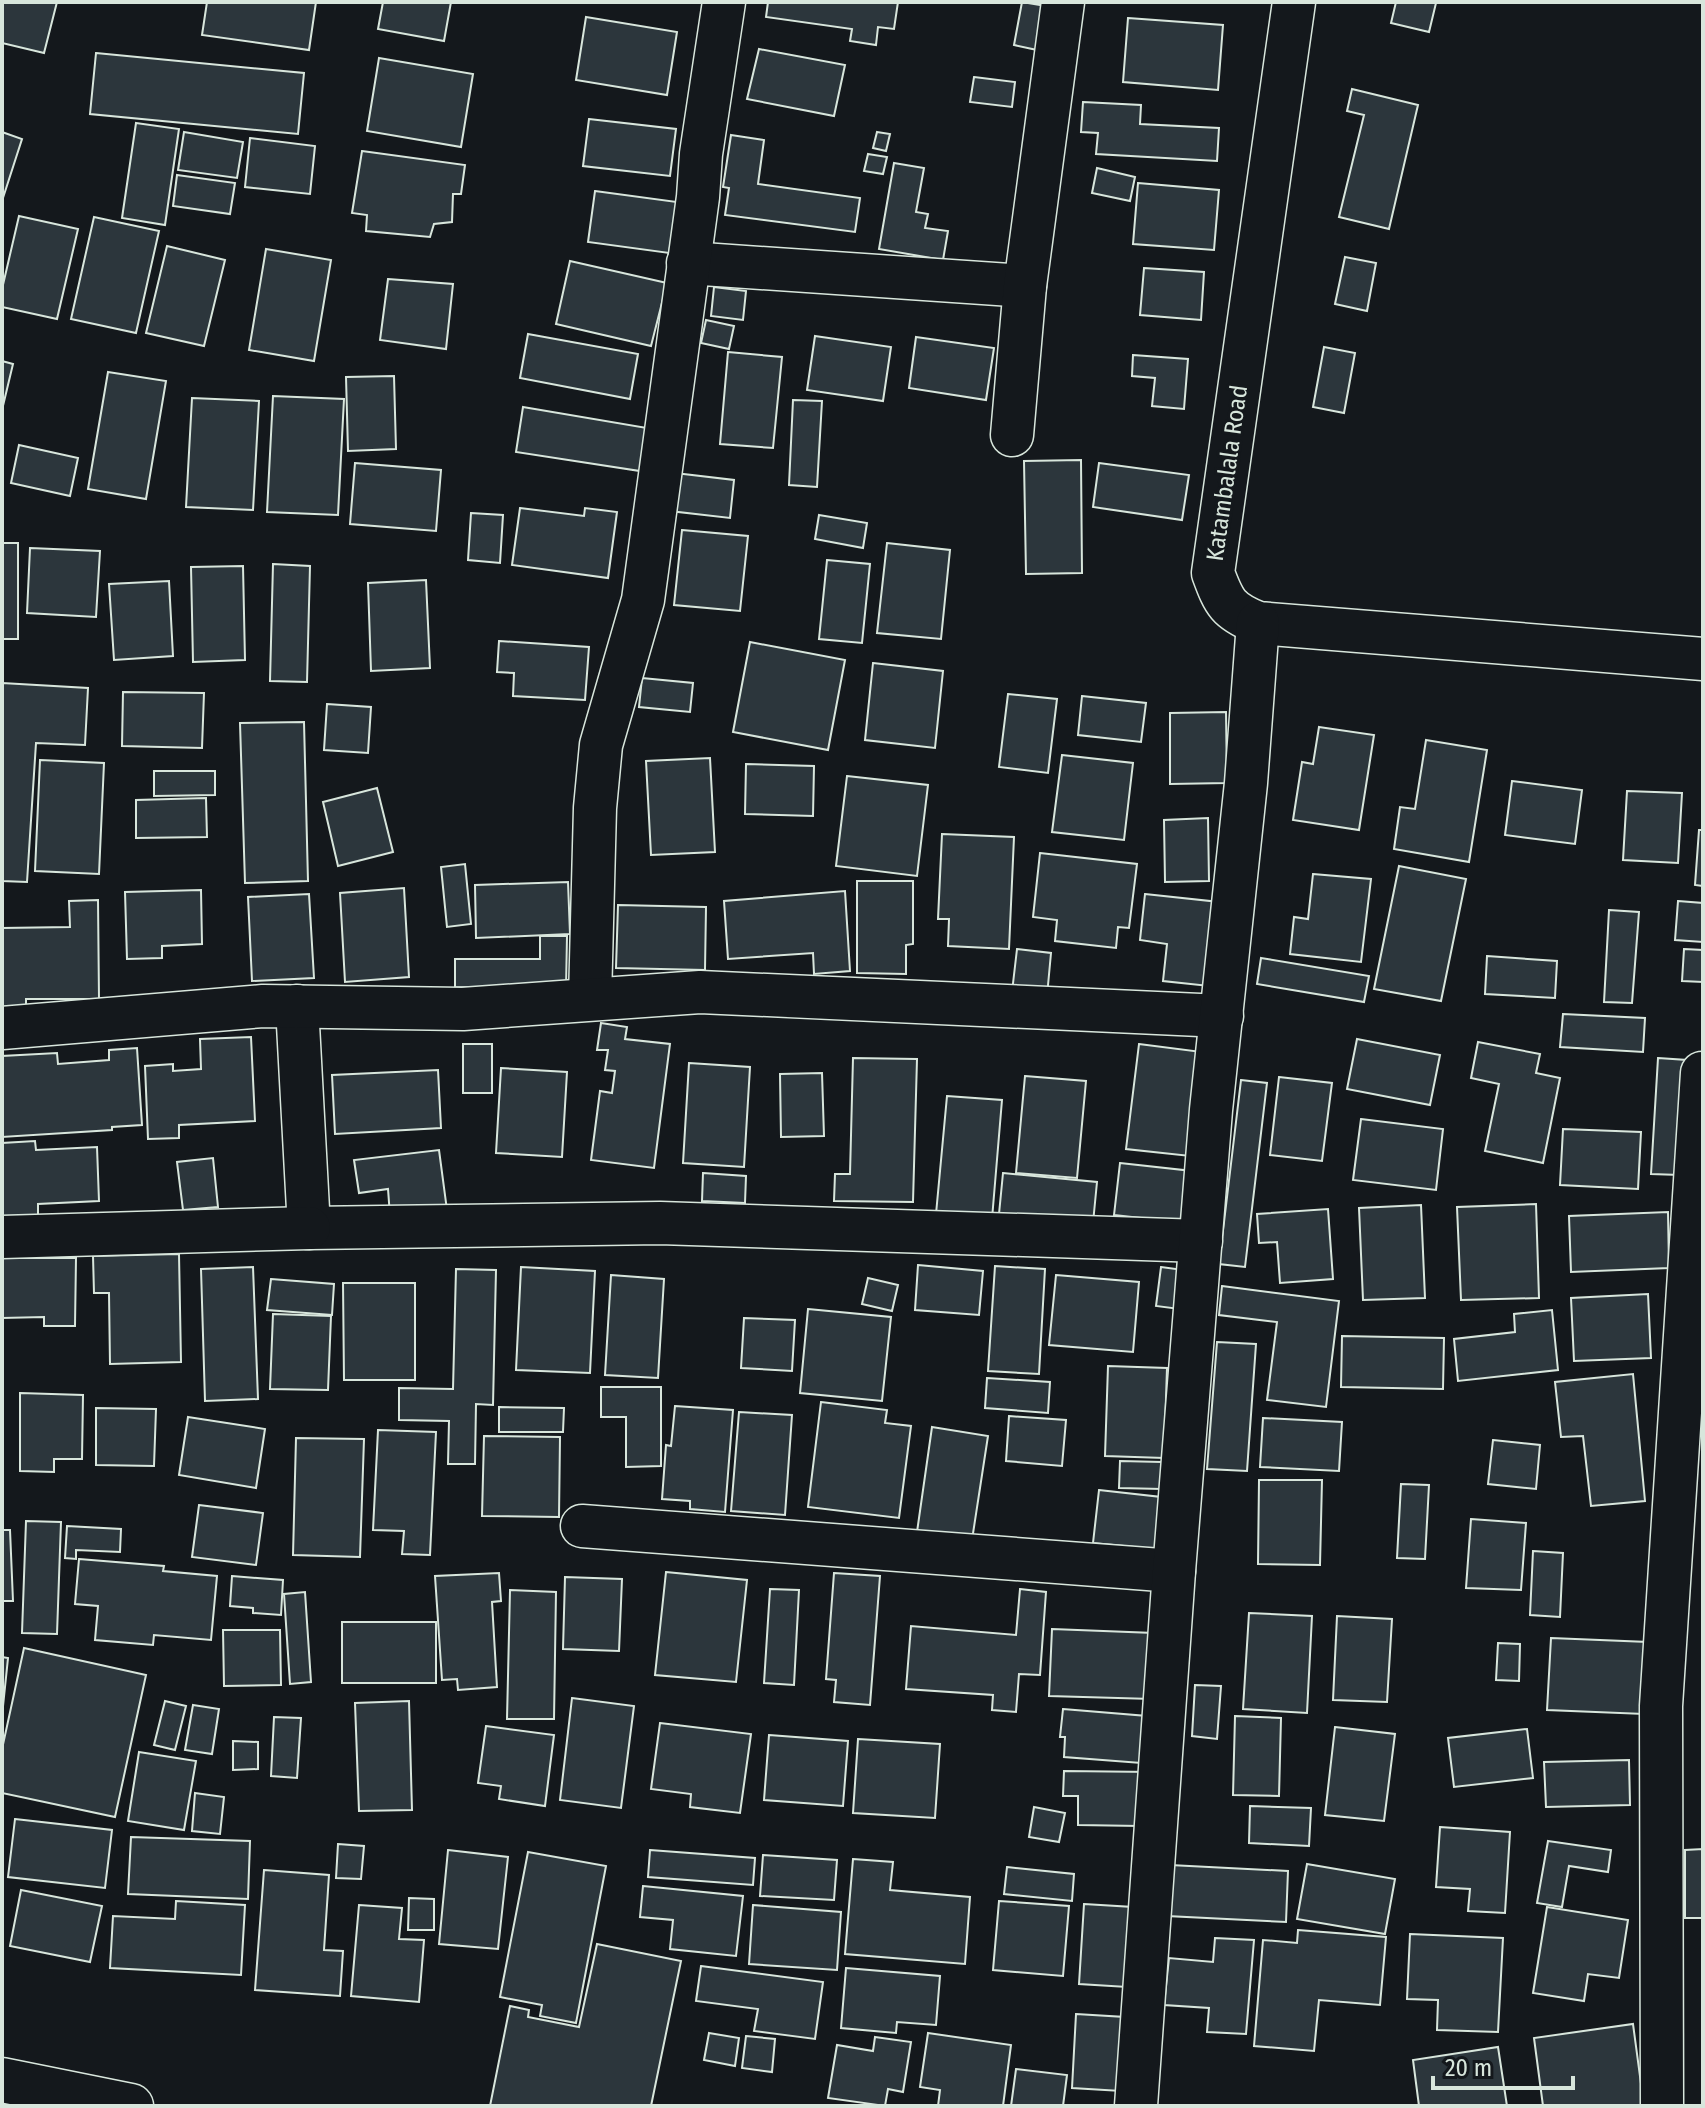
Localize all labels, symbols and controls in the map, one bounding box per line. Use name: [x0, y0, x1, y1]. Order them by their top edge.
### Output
street label: Katambalala Road: [1201, 383, 1253, 563]
scale bar: [1433, 2040, 1573, 2090]
text: 20 m: [1445, 2054, 1492, 2082]

